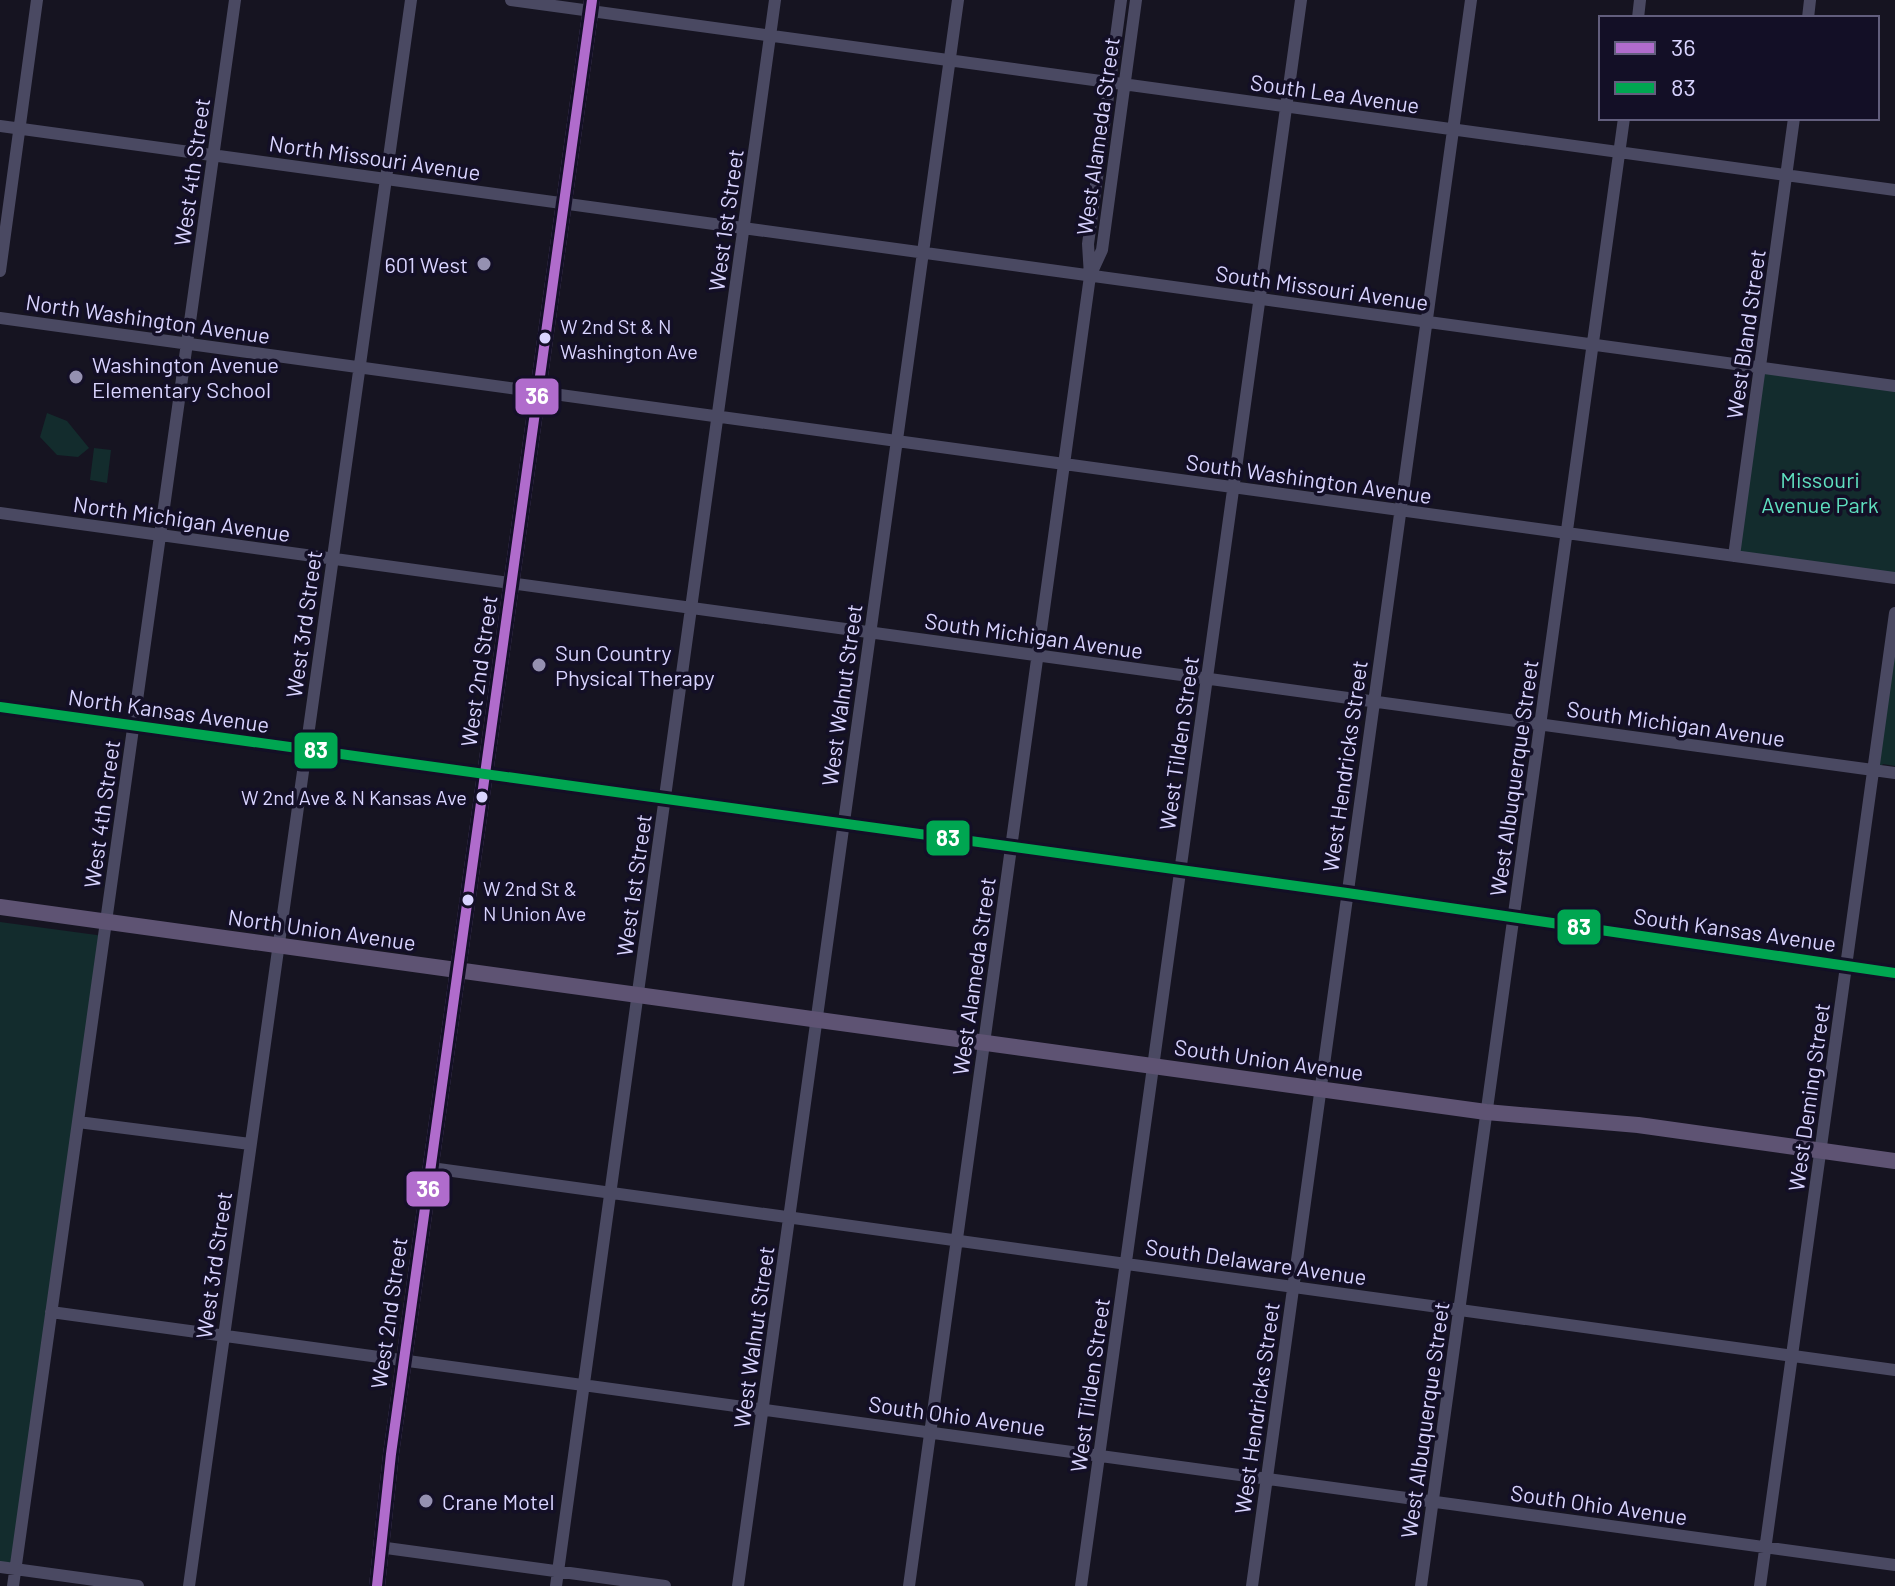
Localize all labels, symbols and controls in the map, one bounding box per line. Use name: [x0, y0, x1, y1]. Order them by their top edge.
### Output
legend: [1599, 16, 1879, 120]
text: 36: [1671, 32, 1696, 61]
street label: West Alameda Street: [1070, 35, 1124, 237]
street label: South Lea Avenue: [1249, 68, 1421, 118]
text: 83: [1671, 72, 1696, 101]
street label: West 4th Street: [168, 96, 214, 248]
street label: North Missouri Avenue: [268, 129, 482, 185]
street label: West 1st Street: [702, 147, 748, 293]
street label: West Bland Street: [1720, 248, 1770, 420]
place label: 601 West: [384, 251, 468, 277]
marker: 601 West: [475, 255, 493, 273]
street label: South Missouri Avenue: [1214, 259, 1430, 315]
street label: North Washington Avenue: [24, 288, 272, 348]
place label: W 2nd St & N Washington Ave: [560, 314, 698, 363]
marker: W 2nd St & N Washington Ave: [537, 330, 553, 346]
place label: Washington Avenue Elementary School: [92, 351, 279, 402]
marker: Washington Avenue Elementary School: [67, 368, 85, 386]
line badge: 36: [514, 377, 560, 416]
text: 36: [525, 382, 549, 408]
street label: South Washington Avenue: [1184, 448, 1434, 508]
park label: Missouri Avenue Park: [1761, 466, 1879, 517]
street label: North Michigan Avenue: [72, 490, 292, 546]
street label: West 3rd Street: [280, 549, 326, 699]
street label: West 2nd Street: [455, 594, 501, 748]
street label: West Walnut Street: [815, 602, 867, 788]
street label: South Michigan Avenue: [923, 607, 1145, 663]
place label: Sun Country Physical Therapy: [555, 639, 715, 690]
street label: West Tilden Street: [1153, 654, 1203, 832]
marker: Sun Country Physical Therapy: [530, 656, 548, 674]
street label: West Hendricks Street: [1316, 658, 1372, 874]
street label: West Albuquerque Street: [1484, 658, 1542, 898]
street label: North Kansas Avenue: [67, 683, 271, 737]
street label: South Michigan Avenue: [1565, 695, 1787, 751]
line badge: 83: [293, 731, 339, 770]
text: 83: [304, 736, 328, 762]
street label: West 4th Street: [78, 738, 124, 890]
place label: W 2nd Ave & N Kansas Ave: [241, 785, 467, 809]
marker: W 2nd Ave & N Kansas Ave: [474, 789, 490, 805]
street label: West 1st Street: [610, 812, 656, 958]
line badge: 83: [925, 819, 971, 857]
text: 83: [936, 824, 960, 850]
street label: West Alameda Street: [946, 875, 1000, 1077]
place label: W 2nd St & N Union Ave: [483, 876, 586, 925]
marker: W 2nd St & N Union Ave: [460, 892, 476, 908]
street label: South Kansas Avenue: [1632, 902, 1838, 956]
street label: North Union Avenue: [226, 903, 418, 955]
line badge: 83: [1556, 908, 1602, 946]
text: 83: [1567, 913, 1591, 939]
street label: West Deming Street: [1782, 1001, 1834, 1193]
street label: South Union Avenue: [1173, 1033, 1365, 1085]
line badge: 36: [405, 1170, 451, 1208]
text: 36: [416, 1175, 440, 1201]
street label: West 3rd Street: [190, 1190, 236, 1340]
street label: South Delaware Avenue: [1144, 1233, 1368, 1289]
street label: West 2nd Street: [365, 1236, 411, 1390]
street label: West Walnut Street: [727, 1244, 779, 1430]
street label: West Tilden Street: [1064, 1296, 1114, 1474]
street label: West Hendricks Street: [1228, 1300, 1284, 1516]
street label: West Albuquerque Street: [1395, 1300, 1453, 1540]
street label: South Ohio Avenue: [867, 1390, 1047, 1440]
street label: South Ohio Avenue: [1509, 1479, 1689, 1529]
place label: Crane Motel: [442, 1488, 554, 1514]
marker: Crane Motel: [417, 1492, 435, 1510]

